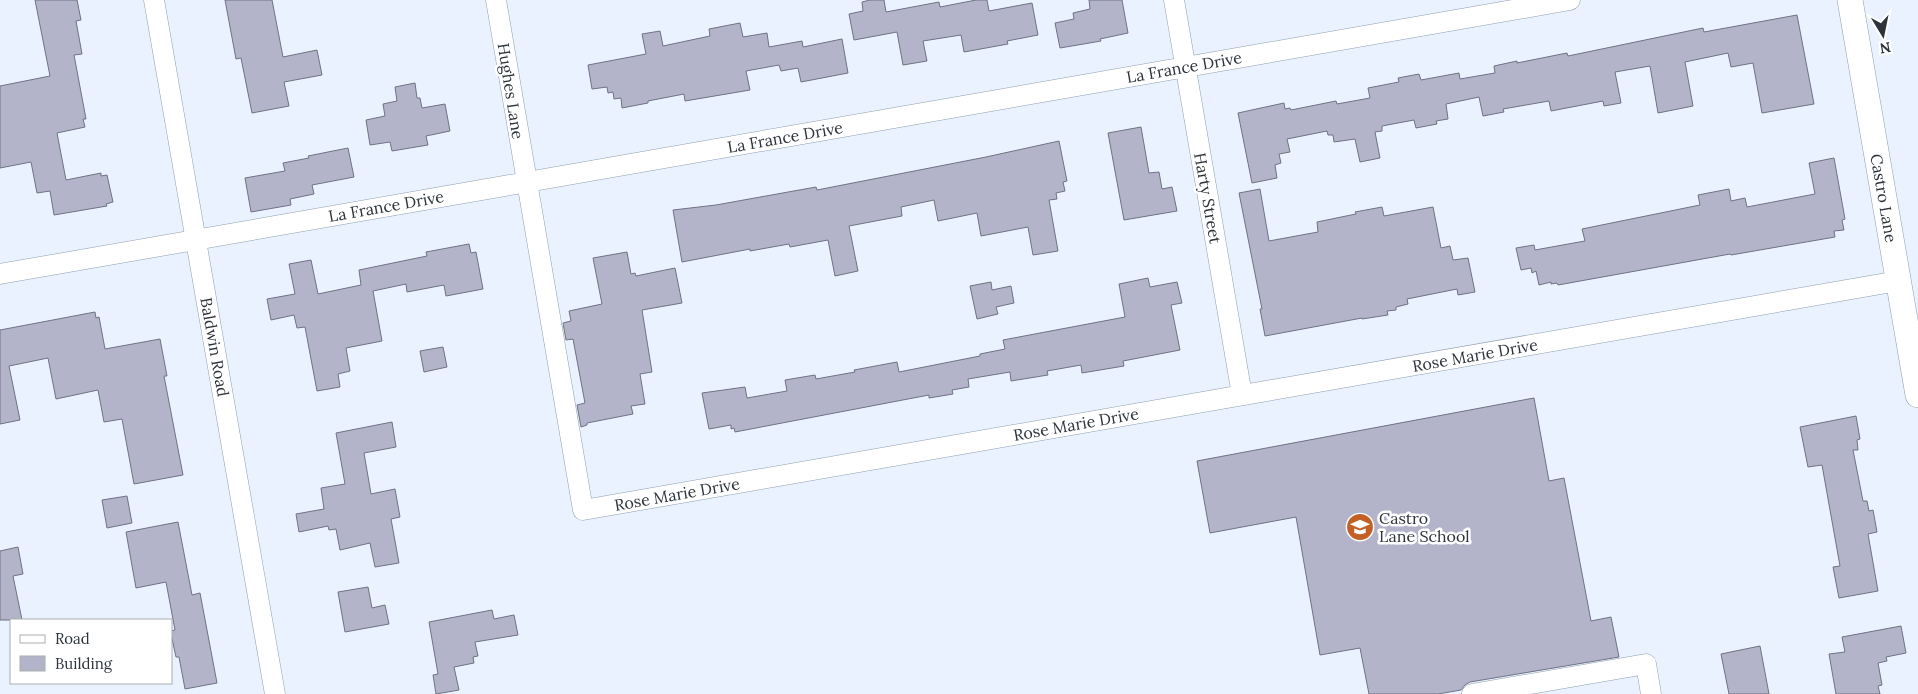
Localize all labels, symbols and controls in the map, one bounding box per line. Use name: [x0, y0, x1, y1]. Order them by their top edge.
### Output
north arrow: [1858, 10, 1908, 60]
text: N: [1878, 38, 1892, 58]
street label: Hughes Lane: [494, 41, 529, 141]
street label: La France Drive: [1125, 47, 1244, 87]
street label: La France Drive: [726, 117, 845, 157]
street label: Harty Street: [1190, 151, 1226, 246]
street label: Castro Lane: [1866, 152, 1902, 244]
street label: La France Drive: [327, 186, 446, 226]
street label: Baldwin Road: [196, 296, 234, 399]
street label: Rose Marie Drive: [1411, 334, 1540, 376]
street label: Rose Marie Drive: [1012, 403, 1141, 445]
street label: Rose Marie Drive: [613, 473, 742, 515]
place label: Castro Lane School: [1379, 508, 1470, 546]
school or university icon: Castro Lane School: [1345, 512, 1375, 542]
legend: [10, 619, 172, 684]
text: Road: [55, 629, 90, 648]
text: Building: [55, 654, 113, 673]

